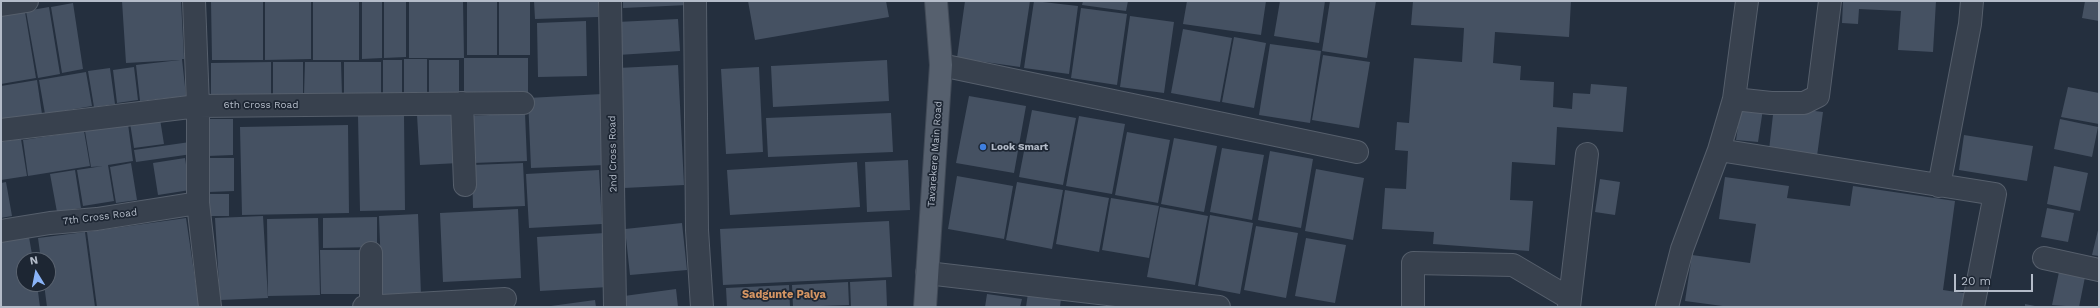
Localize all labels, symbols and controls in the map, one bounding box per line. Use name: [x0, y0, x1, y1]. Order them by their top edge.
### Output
street label: 6th Cross Road: [223, 99, 299, 111]
street label: Tavarekere Main Road: [925, 101, 945, 207]
street label: 2nd Cross Road: [606, 115, 620, 193]
place label: Look Smart: [991, 141, 1048, 153]
marker: Look Smart: [978, 142, 988, 152]
street label: 7th Cross Road: [62, 207, 138, 227]
north arrow: [16, 252, 56, 292]
text: N: [29, 254, 39, 268]
scale bar: [1956, 266, 2035, 292]
text: 20 m: [1961, 274, 1991, 288]
district label: Sadgunte Palya: [742, 288, 826, 302]

